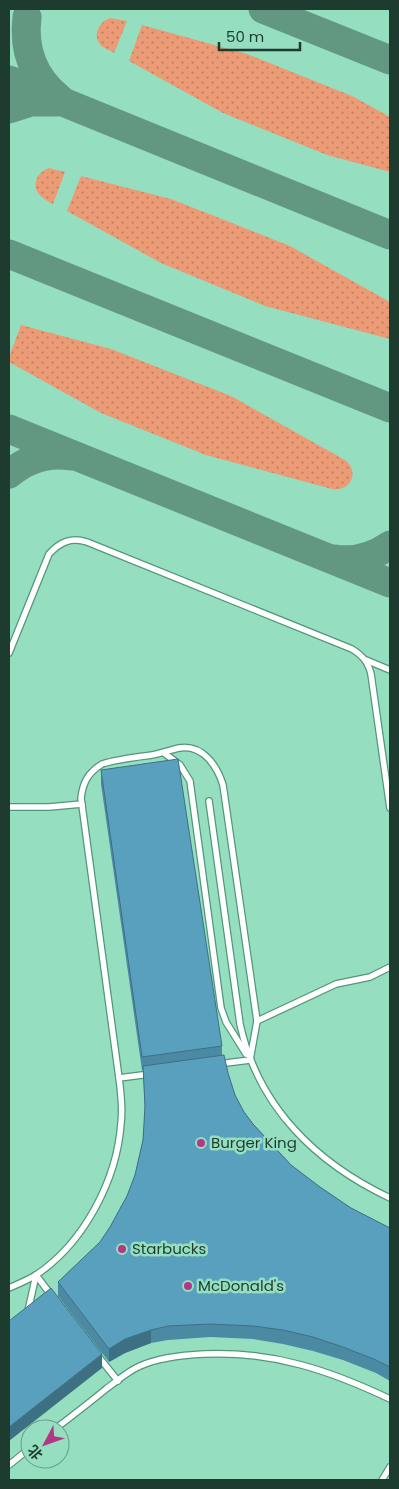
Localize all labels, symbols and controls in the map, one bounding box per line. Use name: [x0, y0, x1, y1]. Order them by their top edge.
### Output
scale bar: [219, 20, 300, 52]
text: 50 m: [226, 26, 264, 47]
place label: Burger King: [211, 1132, 297, 1153]
marker: Burger King: [195, 1137, 207, 1149]
place label: Starbucks: [132, 1238, 207, 1259]
marker: Starbucks: [116, 1243, 128, 1255]
place label: McDonald's: [198, 1275, 284, 1296]
marker: McDonald's: [182, 1280, 194, 1292]
north arrow: [20, 1419, 70, 1469]
text: 北: [23, 1441, 47, 1464]

